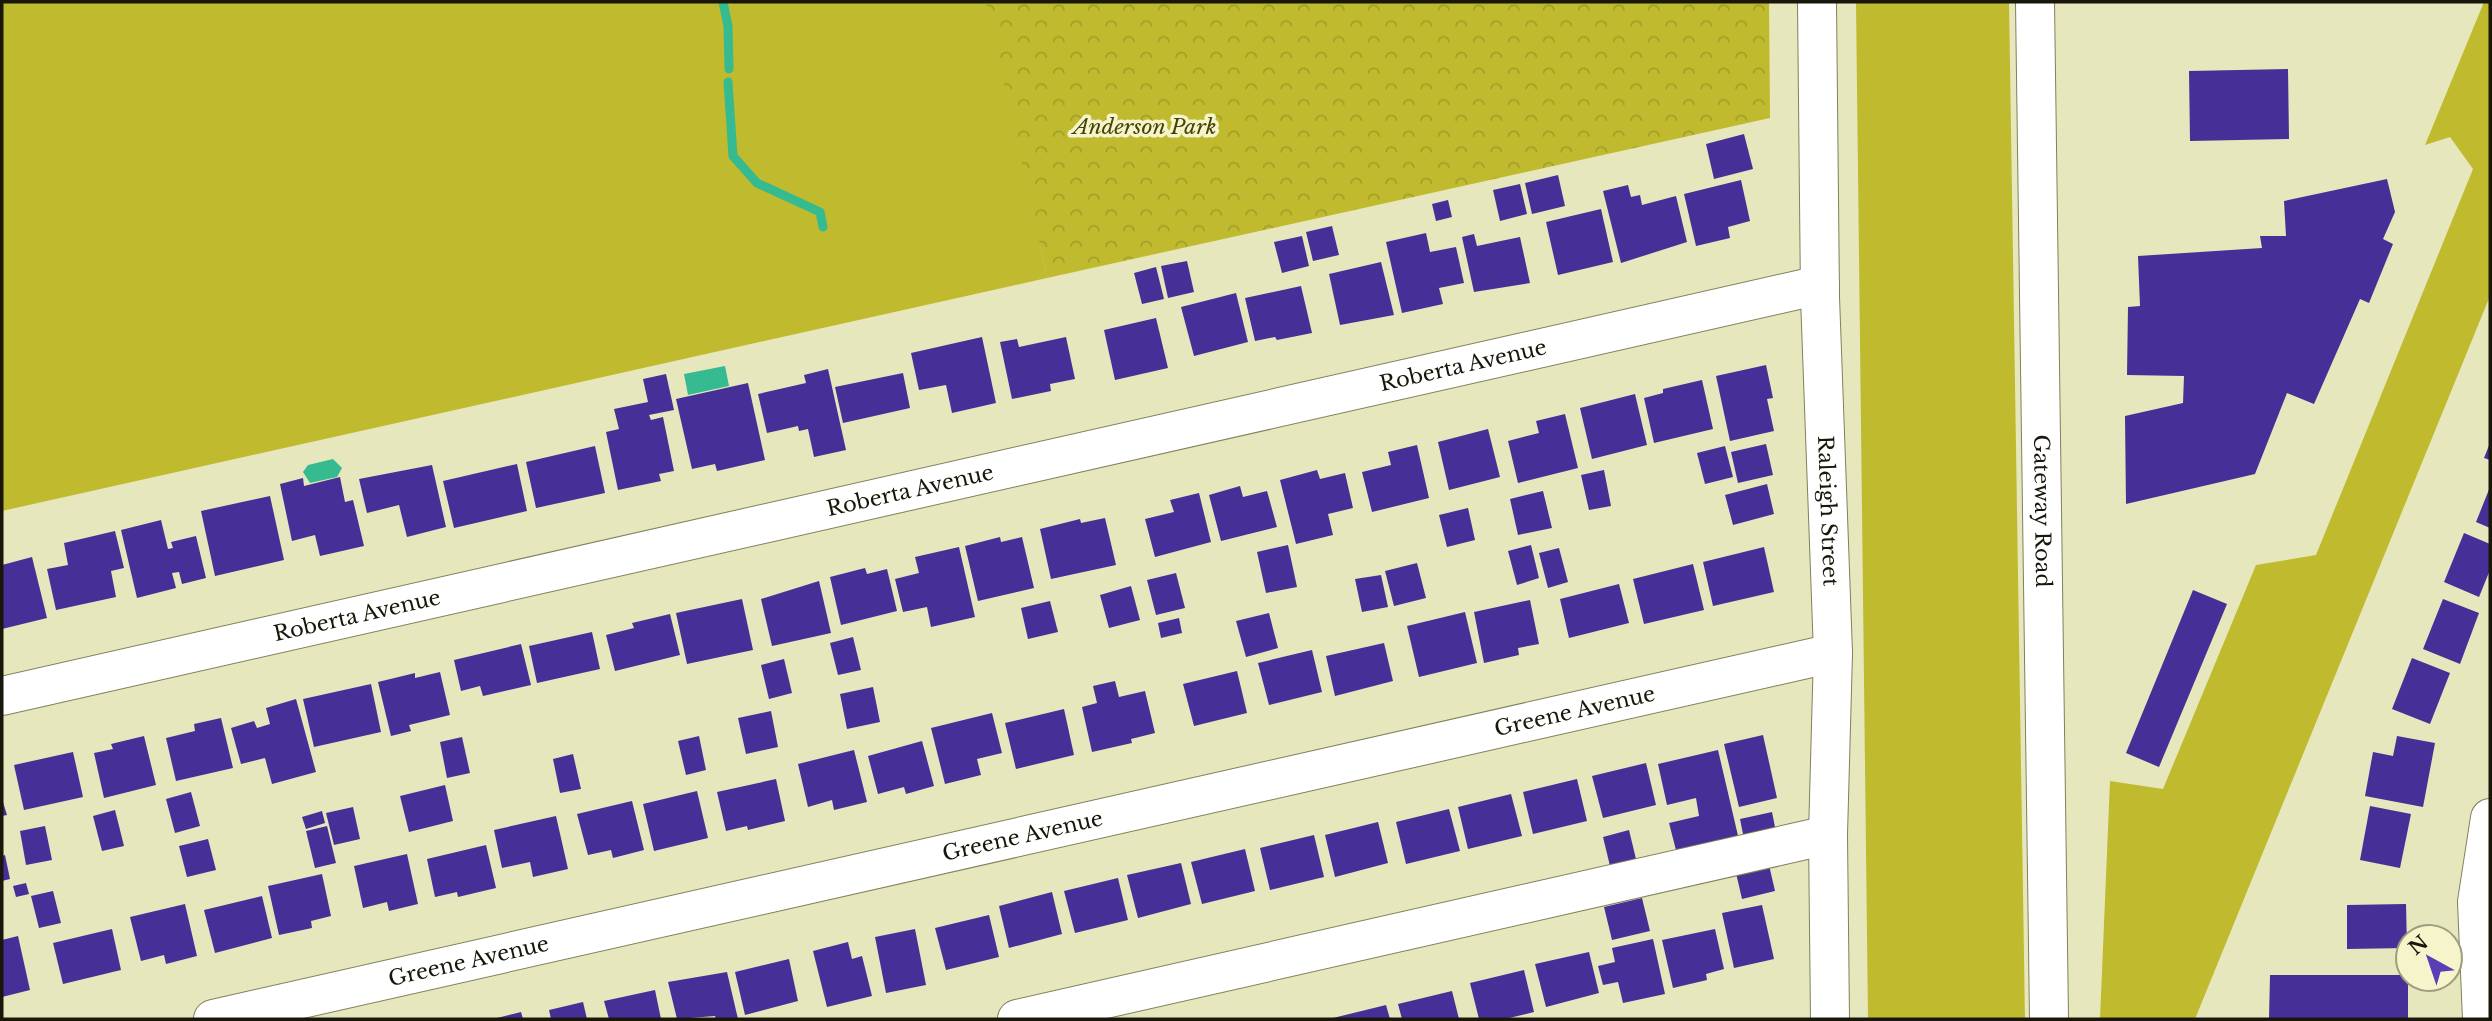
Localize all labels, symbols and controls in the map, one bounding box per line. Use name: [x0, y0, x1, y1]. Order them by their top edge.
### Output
park label: Anderson Park: [1070, 114, 1217, 140]
street label: Roberta Avenue: [1377, 334, 1549, 397]
street label: Gateway Road: [2028, 434, 2056, 588]
street label: Raleigh Street: [1812, 435, 1844, 587]
street label: Roberta Avenue: [824, 459, 996, 522]
street label: Roberta Avenue: [271, 584, 443, 647]
street label: Greene Avenue: [1492, 681, 1657, 742]
street label: Greene Avenue: [940, 805, 1105, 867]
north arrow: [2394, 923, 2464, 993]
street label: Greene Avenue: [386, 931, 551, 992]
text: N: [2404, 931, 2433, 960]

